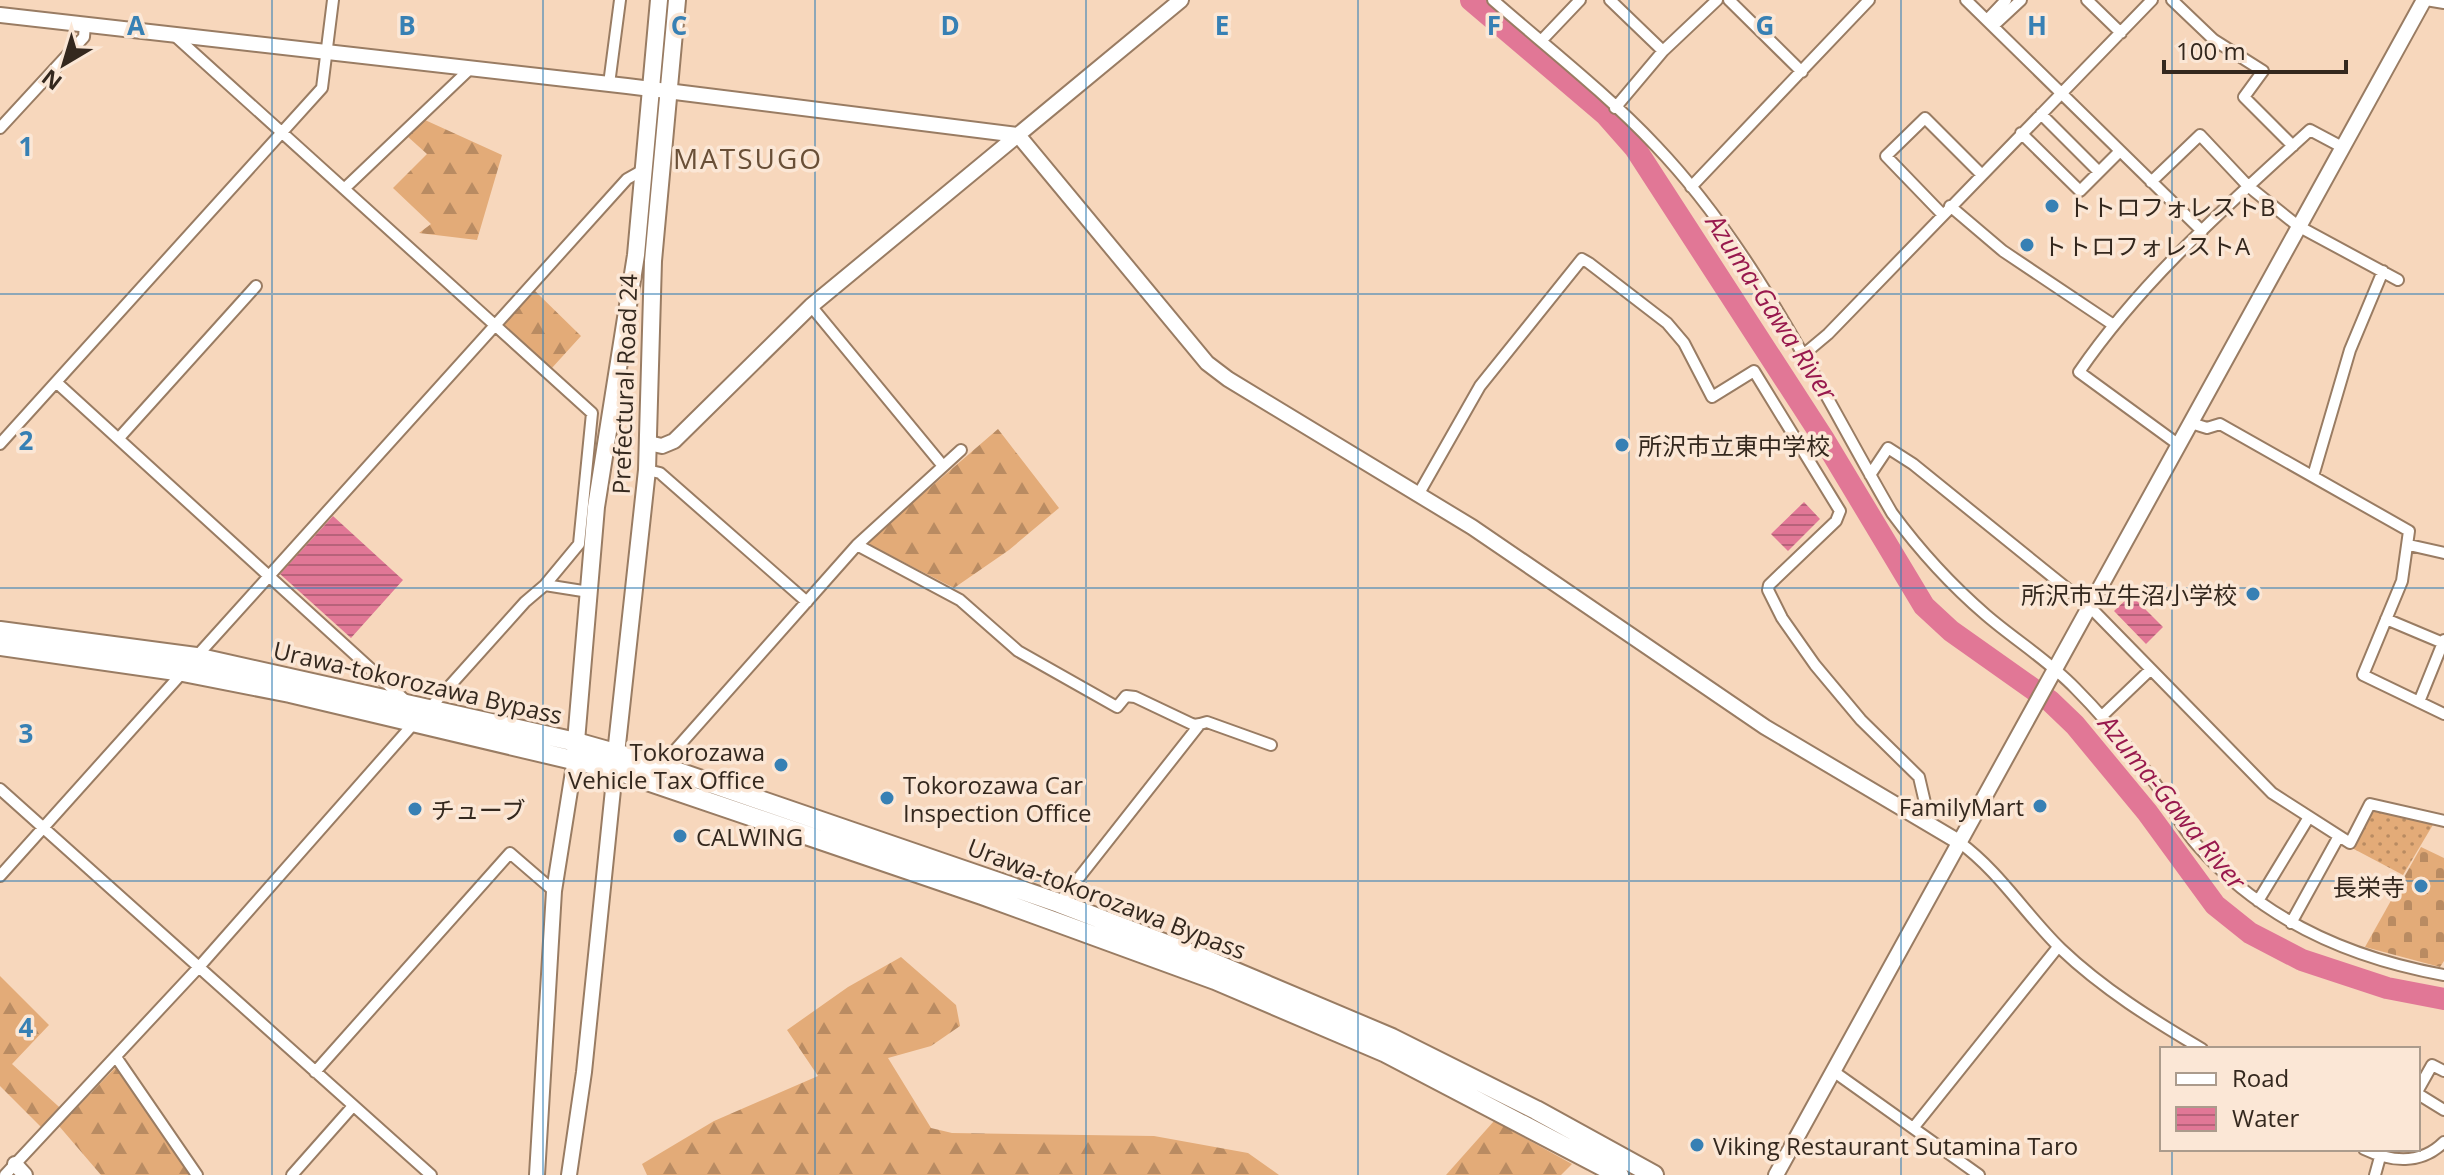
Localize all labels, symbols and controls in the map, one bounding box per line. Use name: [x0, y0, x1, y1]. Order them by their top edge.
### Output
text: A: [127, 7, 145, 43]
text: B: [398, 7, 416, 43]
text: C: [671, 7, 687, 43]
text: D: [940, 7, 960, 43]
text: E: [1215, 7, 1229, 43]
text: F: [1487, 7, 1501, 43]
text: G: [1756, 7, 1774, 43]
text: H: [2027, 7, 2047, 43]
north arrow: [24, 24, 104, 104]
scale bar: [2164, 24, 2346, 74]
text: 100 m: [2176, 34, 2246, 67]
text: N: [35, 63, 67, 98]
text: 1: [19, 128, 33, 164]
district label: MATSUGO: [673, 139, 823, 177]
place label: トトロフォレストB: [2068, 190, 2276, 223]
marker: トトロフォレストB: [2043, 197, 2061, 215]
water label: Azuma-Gawa River: [1697, 205, 1847, 409]
place label: トトロフォレストA: [2043, 229, 2251, 262]
marker: トトロフォレストA: [2018, 236, 2036, 254]
street label: Prefectural Road 24: [604, 273, 644, 495]
text: 2: [19, 422, 34, 458]
place label: 所沢市立東中学校: [1638, 429, 1830, 462]
marker: 所沢市立東中学校: [1613, 436, 1631, 454]
place label: 所沢市立牛沼小学校: [2021, 578, 2237, 611]
marker: 所沢市立牛沼小学校: [2244, 585, 2262, 603]
street label: Urawa-tokorozawa Bypass: [270, 633, 566, 731]
water label: Azuma-Gawa River: [2090, 705, 2256, 898]
text: 3: [19, 715, 33, 751]
place label: Tokorozawa Vehicle Tax Office: [568, 735, 765, 796]
marker: Tokorozawa Vehicle Tax Office: [772, 756, 790, 774]
place label: Tokorozawa Car Inspection Office: [903, 768, 1091, 829]
marker: Tokorozawa Car Inspection Office: [878, 789, 896, 807]
place label: FamilyMart: [1899, 790, 2024, 823]
place label: チューブ: [431, 793, 526, 826]
marker: FamilyMart: [2031, 797, 2049, 815]
marker: チューブ: [406, 800, 424, 818]
place label: CALWING: [696, 820, 803, 853]
marker: CALWING: [671, 827, 689, 845]
street label: Urawa-tokorozawa Bypass: [963, 830, 1251, 966]
place label: 長栄寺: [2333, 870, 2405, 903]
marker: 長栄寺: [2412, 877, 2430, 895]
text: 4: [19, 1009, 34, 1045]
legend: [2160, 1047, 2420, 1151]
text: Road: [2232, 1061, 2289, 1094]
text: Water: [2232, 1101, 2300, 1134]
place label: Viking Restaurant Sutamina Taro: [1713, 1129, 2078, 1162]
marker: Viking Restaurant Sutamina Taro: [1688, 1136, 1706, 1154]

